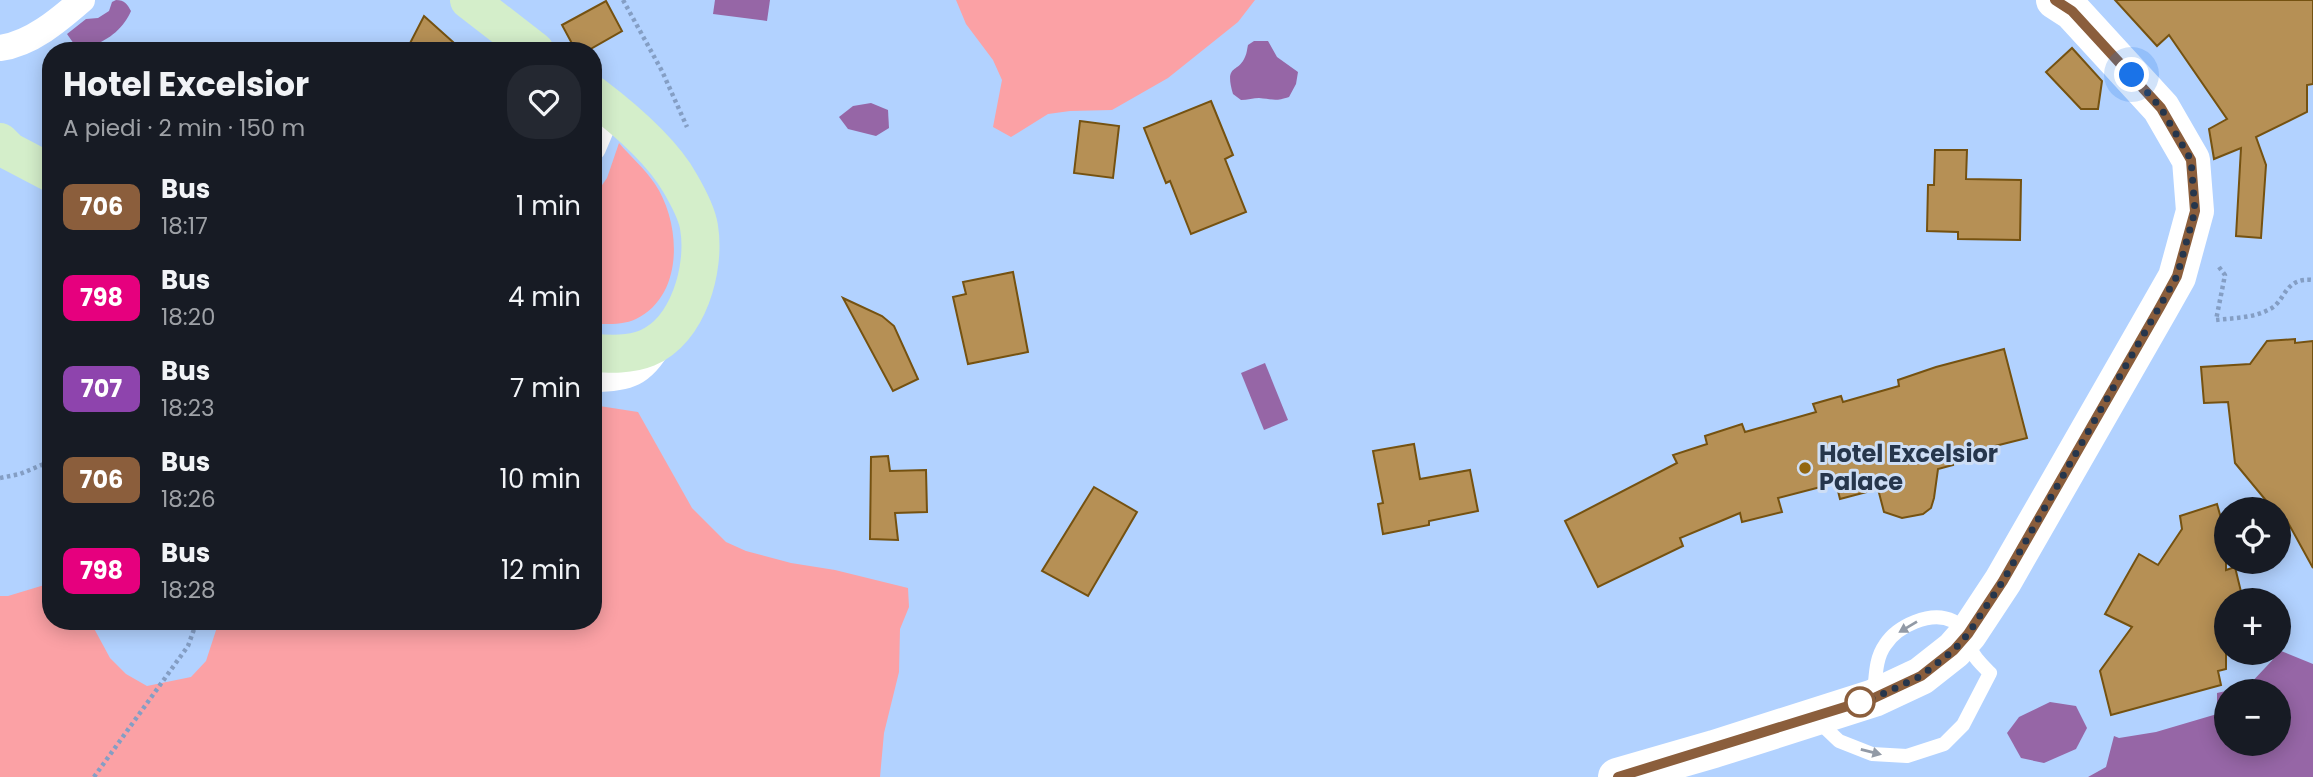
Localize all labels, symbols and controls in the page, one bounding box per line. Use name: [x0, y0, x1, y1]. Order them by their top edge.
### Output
your location: [2114, 57, 2149, 92]
text: Hotel Excelsior: [63, 61, 309, 108]
button: heart: [507, 65, 581, 139]
text: A piedi · 2 min · 150 m: [63, 112, 305, 144]
text: Bus: [161, 171, 210, 207]
text: 1 min: [516, 188, 581, 224]
text: 706: [80, 190, 123, 223]
text: 18:17: [161, 210, 208, 242]
text: Bus: [161, 262, 210, 298]
text: 4 min: [508, 279, 581, 315]
text: 798: [80, 281, 123, 314]
text: 18:20: [161, 301, 215, 333]
text: Bus: [161, 353, 210, 389]
text: 7 min: [510, 370, 581, 406]
text: 707: [81, 372, 122, 405]
text: 18:23: [161, 392, 215, 424]
place label: Hotel Excelsior Palace: [1819, 437, 1998, 498]
text: Bus: [161, 444, 210, 480]
marker: Hotel Excelsior Palace: [1797, 460, 1813, 476]
text: 10 min: [500, 461, 581, 497]
text: 706: [80, 463, 123, 496]
text: 18:26: [161, 483, 216, 515]
map controls: [2214, 497, 2291, 756]
button: locate: [2214, 497, 2291, 574]
text: Bus: [161, 535, 210, 571]
text: 12 min: [501, 552, 581, 588]
text: 798: [80, 554, 123, 587]
text: 18:28: [161, 574, 216, 606]
button: +: [2214, 588, 2291, 665]
one-way arrow: [1898, 621, 1917, 633]
button: −: [2214, 679, 2291, 756]
unlabelled marker: [1845, 687, 1875, 717]
one-way arrow: [1860, 747, 1882, 758]

